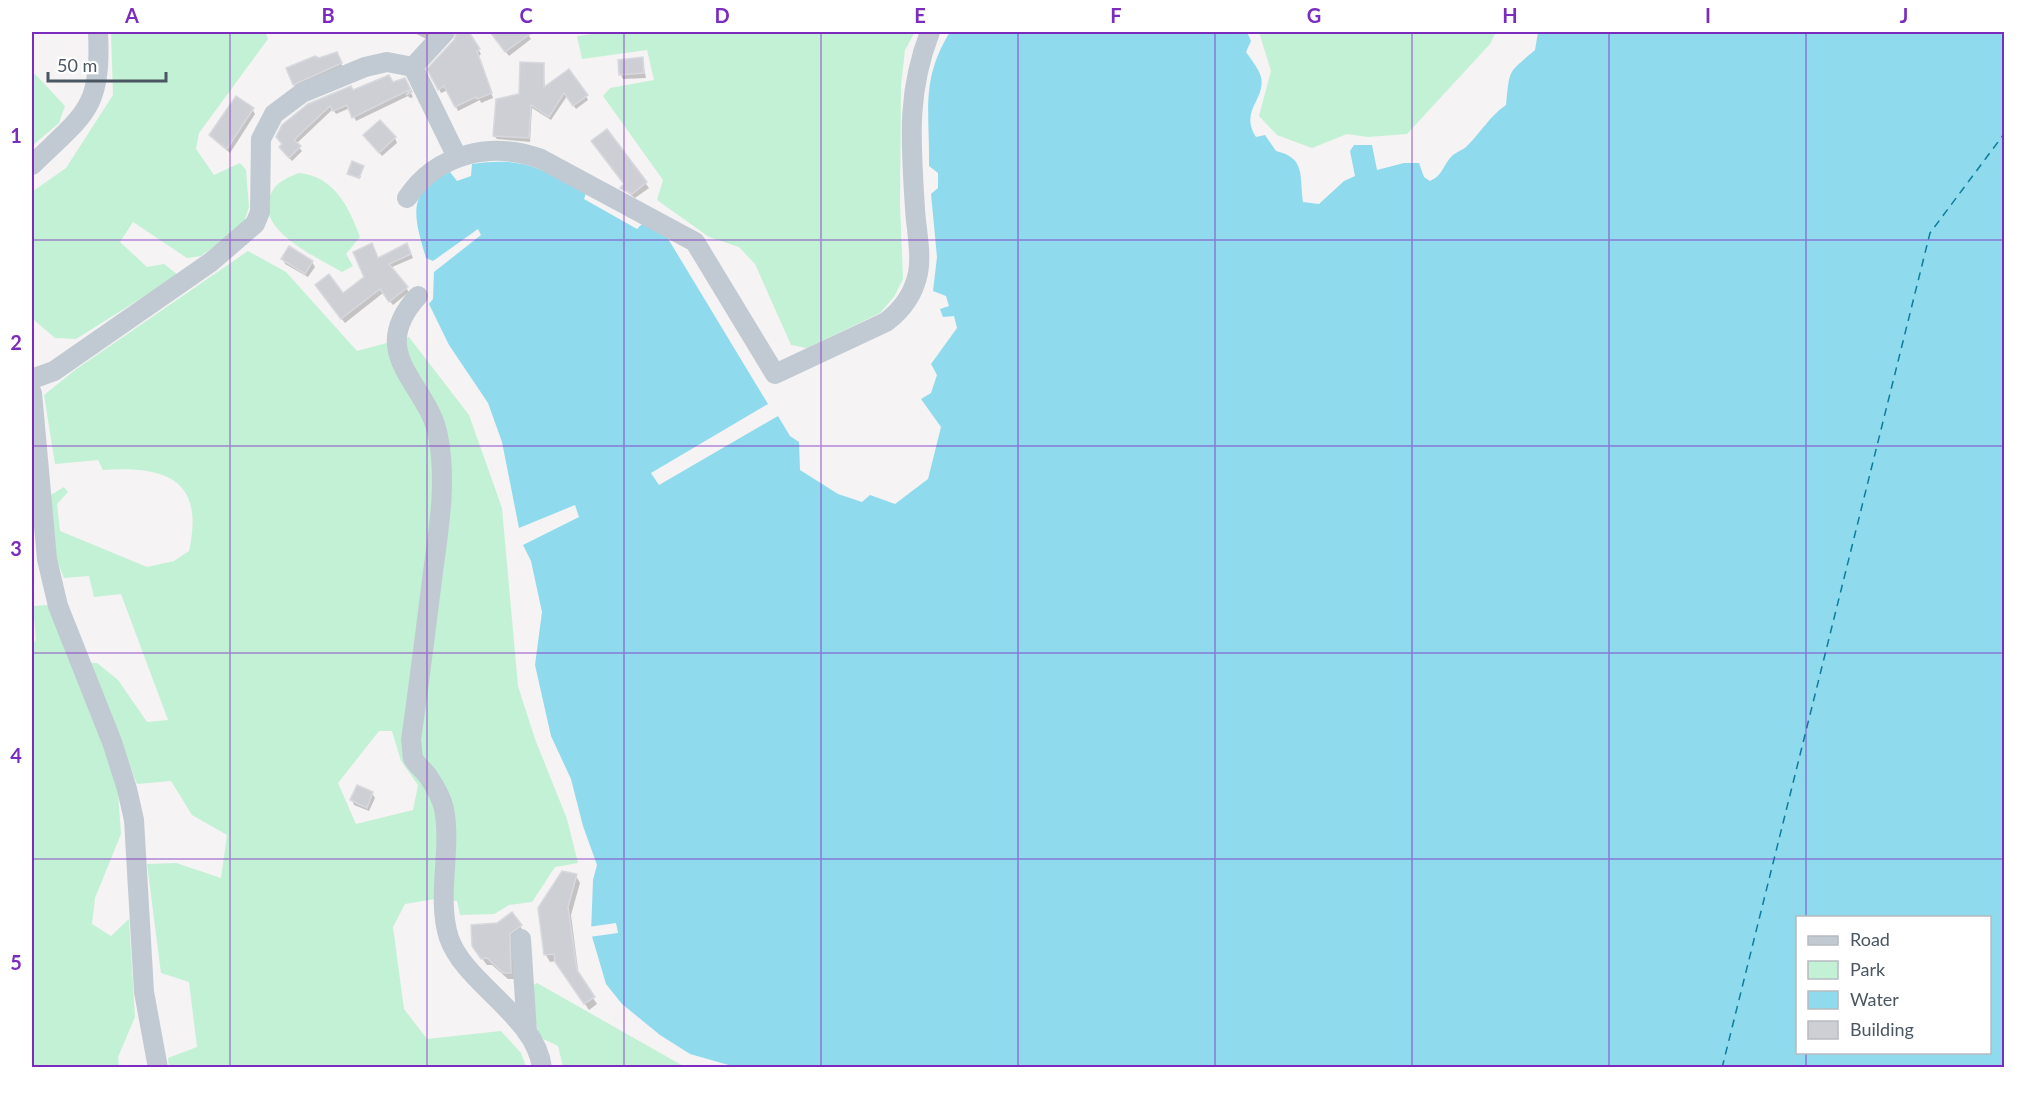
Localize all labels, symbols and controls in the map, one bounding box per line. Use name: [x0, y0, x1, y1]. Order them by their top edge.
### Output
text: A: [124, 3, 139, 27]
text: B: [321, 3, 335, 27]
text: C: [519, 3, 533, 27]
text: D: [714, 3, 730, 27]
text: E: [914, 3, 926, 27]
text: F: [1110, 3, 1122, 27]
text: G: [1307, 3, 1321, 27]
text: H: [1502, 3, 1518, 27]
text: I: [1705, 3, 1711, 27]
text: J: [1900, 3, 1908, 27]
scale bar: [48, 45, 166, 83]
text: 50 m: [57, 54, 97, 76]
text: 1: [10, 123, 22, 147]
text: 2: [10, 330, 22, 354]
text: 3: [10, 536, 22, 560]
text: 4: [10, 743, 22, 767]
legend: [1796, 916, 1991, 1054]
text: Road: [1850, 928, 1890, 950]
text: 5: [10, 950, 22, 974]
text: Park: [1850, 958, 1886, 980]
text: Water: [1850, 988, 1899, 1010]
text: Building: [1850, 1018, 1914, 1040]

